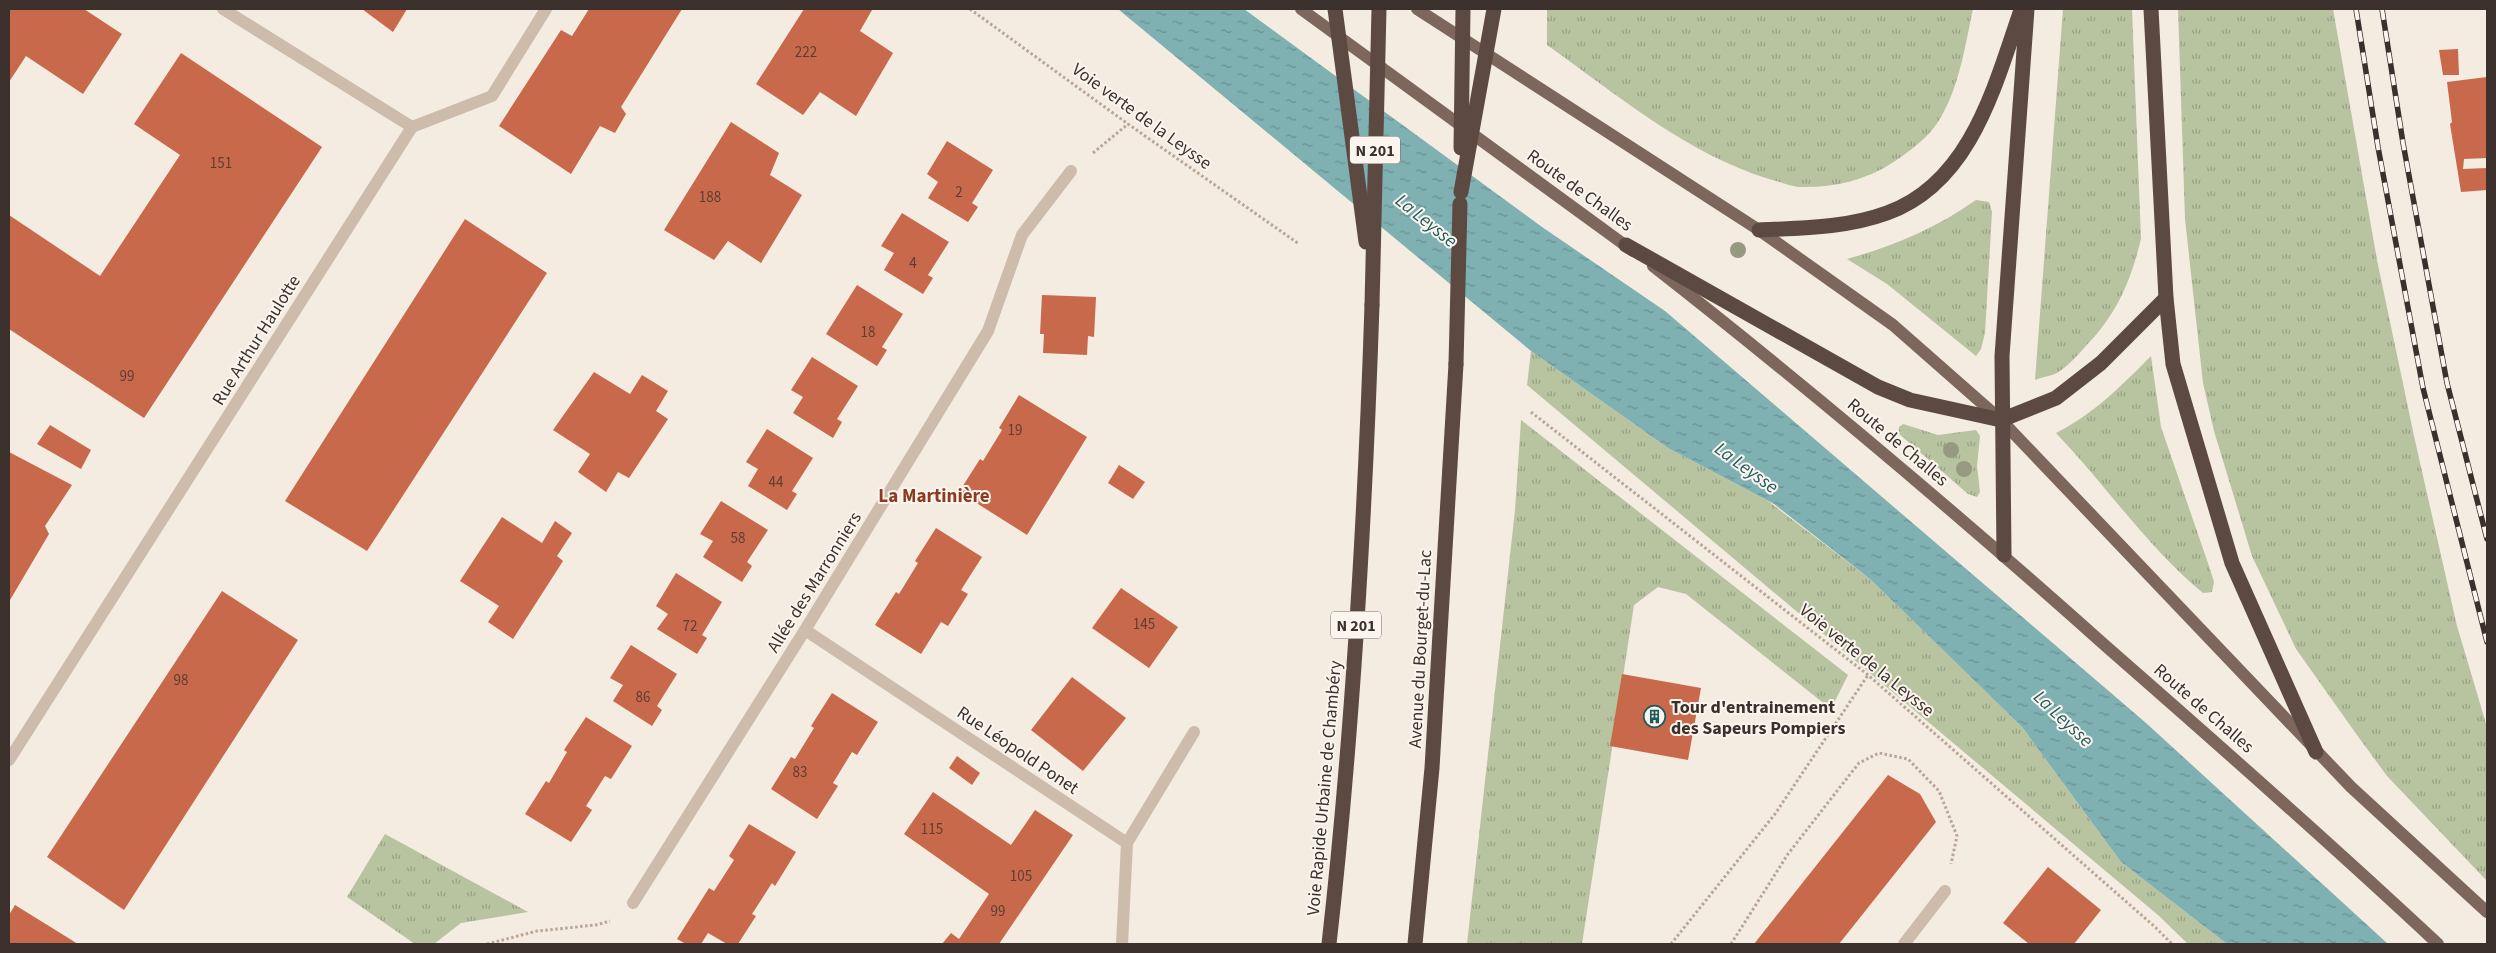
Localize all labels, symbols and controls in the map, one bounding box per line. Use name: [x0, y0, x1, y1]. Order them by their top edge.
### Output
house number: 222: [795, 42, 817, 63]
street label: Voie verte de la Leysse: [1067, 57, 1217, 176]
road number: N 201: [1350, 136, 1400, 164]
street label: Route de Challes: [1522, 143, 1638, 237]
house number: 151: [210, 153, 232, 174]
house number: 2: [955, 182, 963, 203]
house number: 188: [699, 187, 721, 208]
water label: La Leysse: [1389, 188, 1463, 255]
house number: 4: [909, 253, 917, 274]
street label: Rue Arthur Haulotte: [206, 270, 307, 410]
house number: 18: [861, 322, 875, 343]
house number: 99: [120, 366, 134, 387]
street label: Route de Challes: [1842, 393, 1954, 492]
house number: 19: [1008, 420, 1022, 441]
water label: La Leysse: [1709, 436, 1784, 501]
house number: 44: [769, 472, 784, 493]
district label: La Martinière: [878, 483, 990, 510]
street label: Allée des Marronniers: [761, 507, 868, 657]
house number: 58: [731, 528, 745, 549]
street label: Avenue du Bourget-du-Lac: [1403, 549, 1438, 749]
street label: Voie verte de la Leysse: [1794, 598, 1940, 723]
road number: N 201: [1331, 612, 1381, 638]
house number: 145: [1133, 614, 1155, 635]
house number: 72: [683, 616, 697, 637]
street label: Route de Challes: [2148, 658, 2259, 759]
street label: Voie Rapide Urbaine de Chambéry: [1301, 659, 1348, 917]
house number: 98: [174, 670, 188, 691]
water label: La Leysse: [2027, 684, 2099, 754]
house number: 86: [636, 687, 650, 708]
place label: Tour d'entrainement des Sapeurs Pompiers: [1671, 695, 1846, 741]
street label: Rue Léopold Ponet: [952, 700, 1084, 800]
building icon: Tour d'entrainement des Sapeurs Pompiers: [1643, 705, 1667, 729]
house number: 83: [793, 762, 807, 783]
house number: 115: [921, 819, 943, 840]
house number: 105: [1010, 866, 1032, 887]
house number: 99: [991, 901, 1005, 922]

